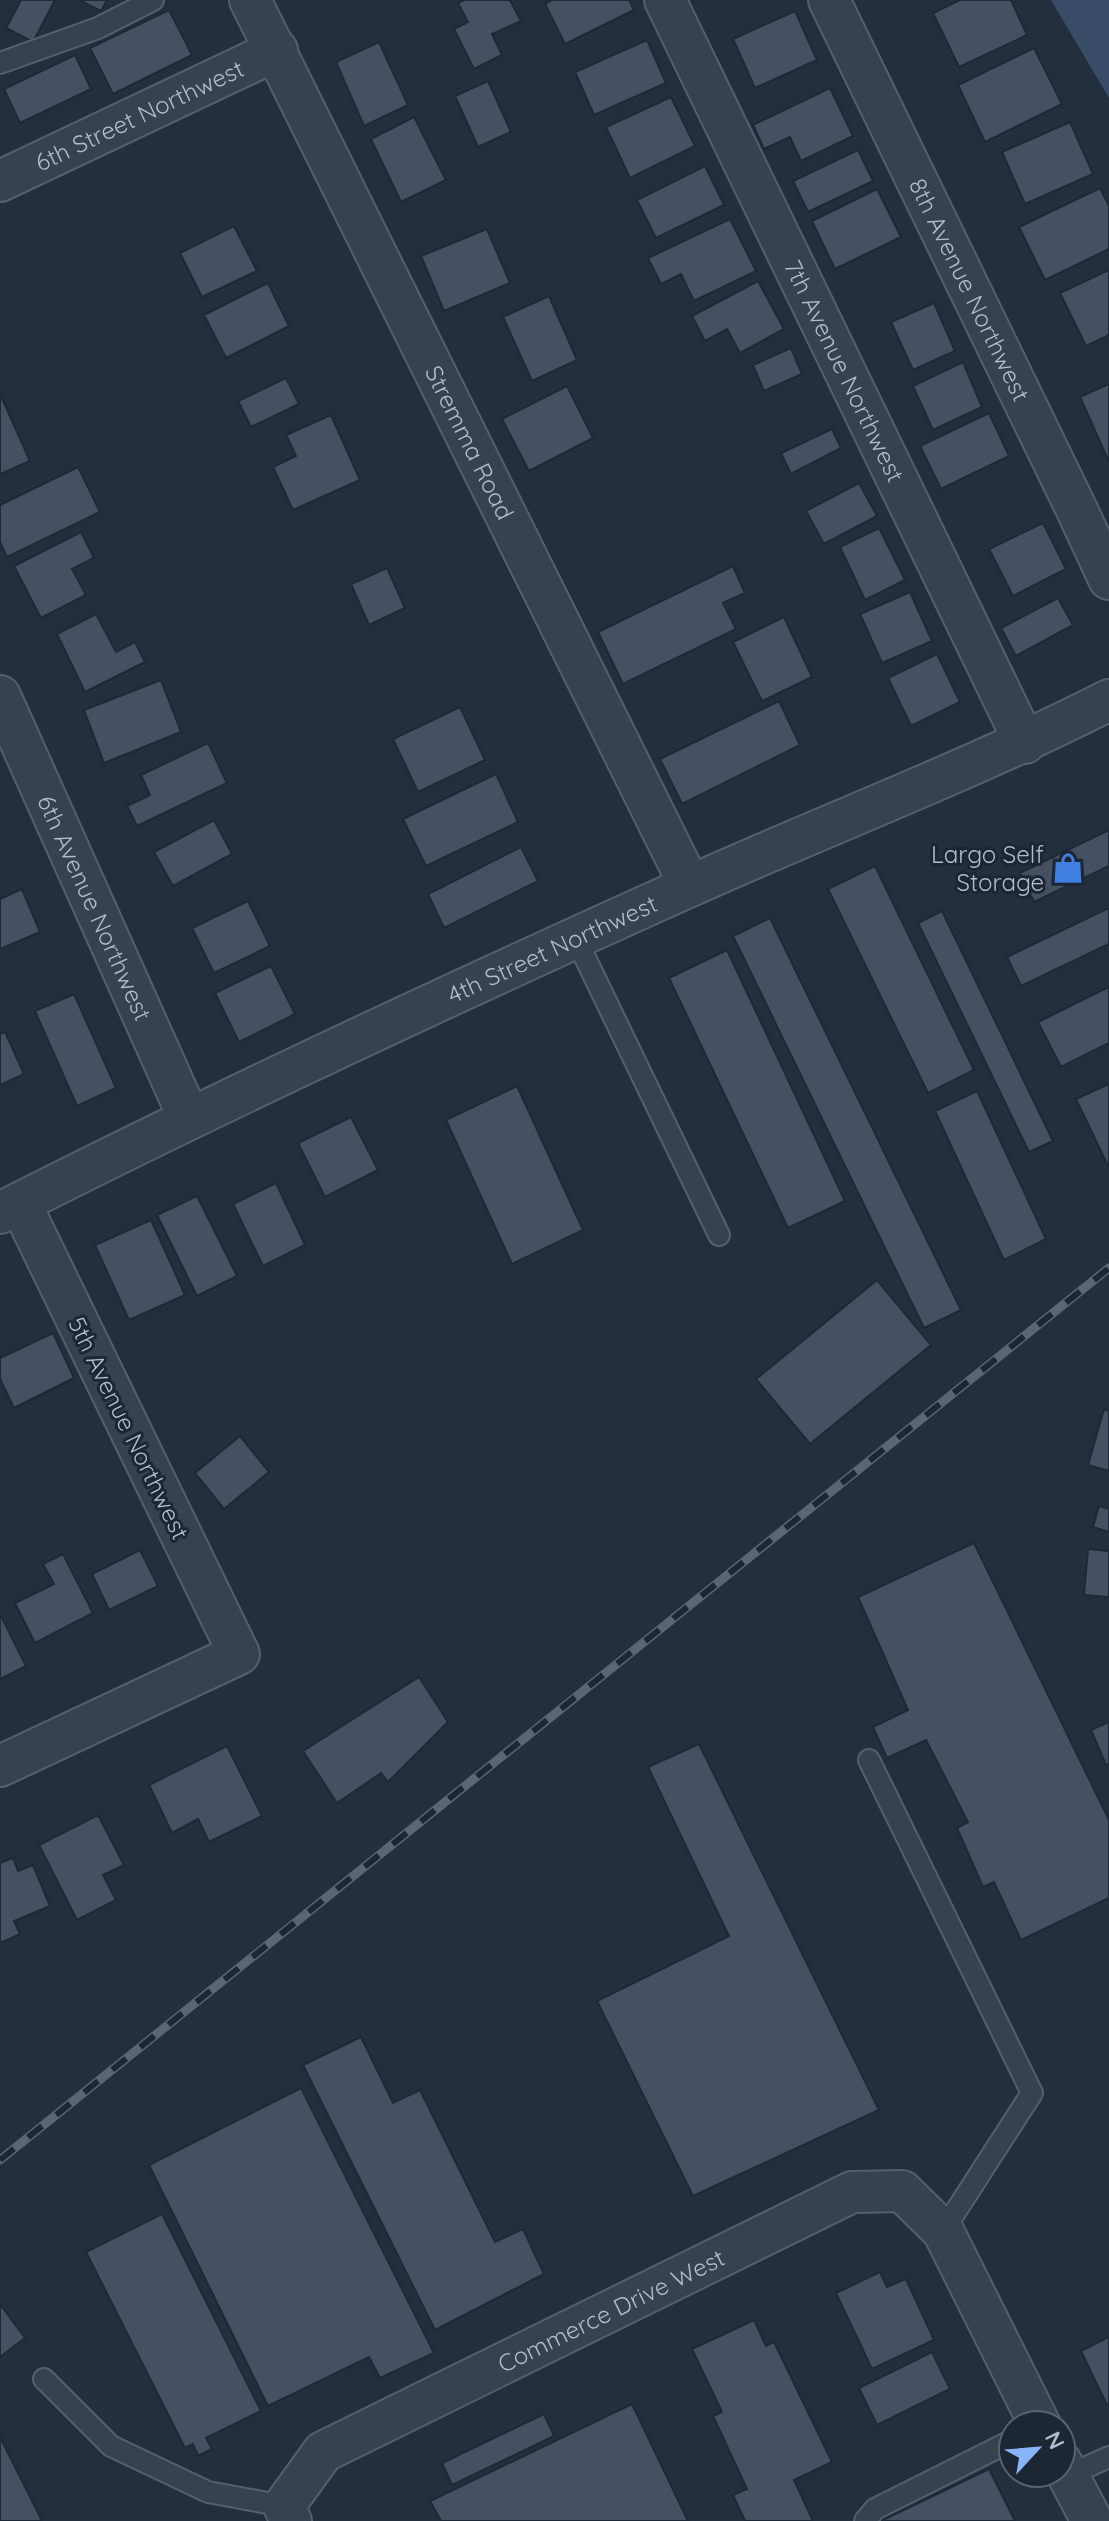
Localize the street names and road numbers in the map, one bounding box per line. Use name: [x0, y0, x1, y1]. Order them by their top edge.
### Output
street label: 6th Street Northwest: [30, 53, 248, 177]
street label: 8th Avenue Northwest: [903, 173, 1037, 406]
street label: 7th Avenue Northwest: [778, 255, 911, 487]
street label: Stremma Road: [419, 360, 521, 525]
street label: 6th Avenue Northwest: [31, 790, 158, 1025]
street label: 4th Street Northwest: [442, 888, 662, 1010]
street label: 5th Avenue Northwest: [62, 1312, 196, 1544]
street label: Commerce Drive West: [493, 2242, 729, 2379]

